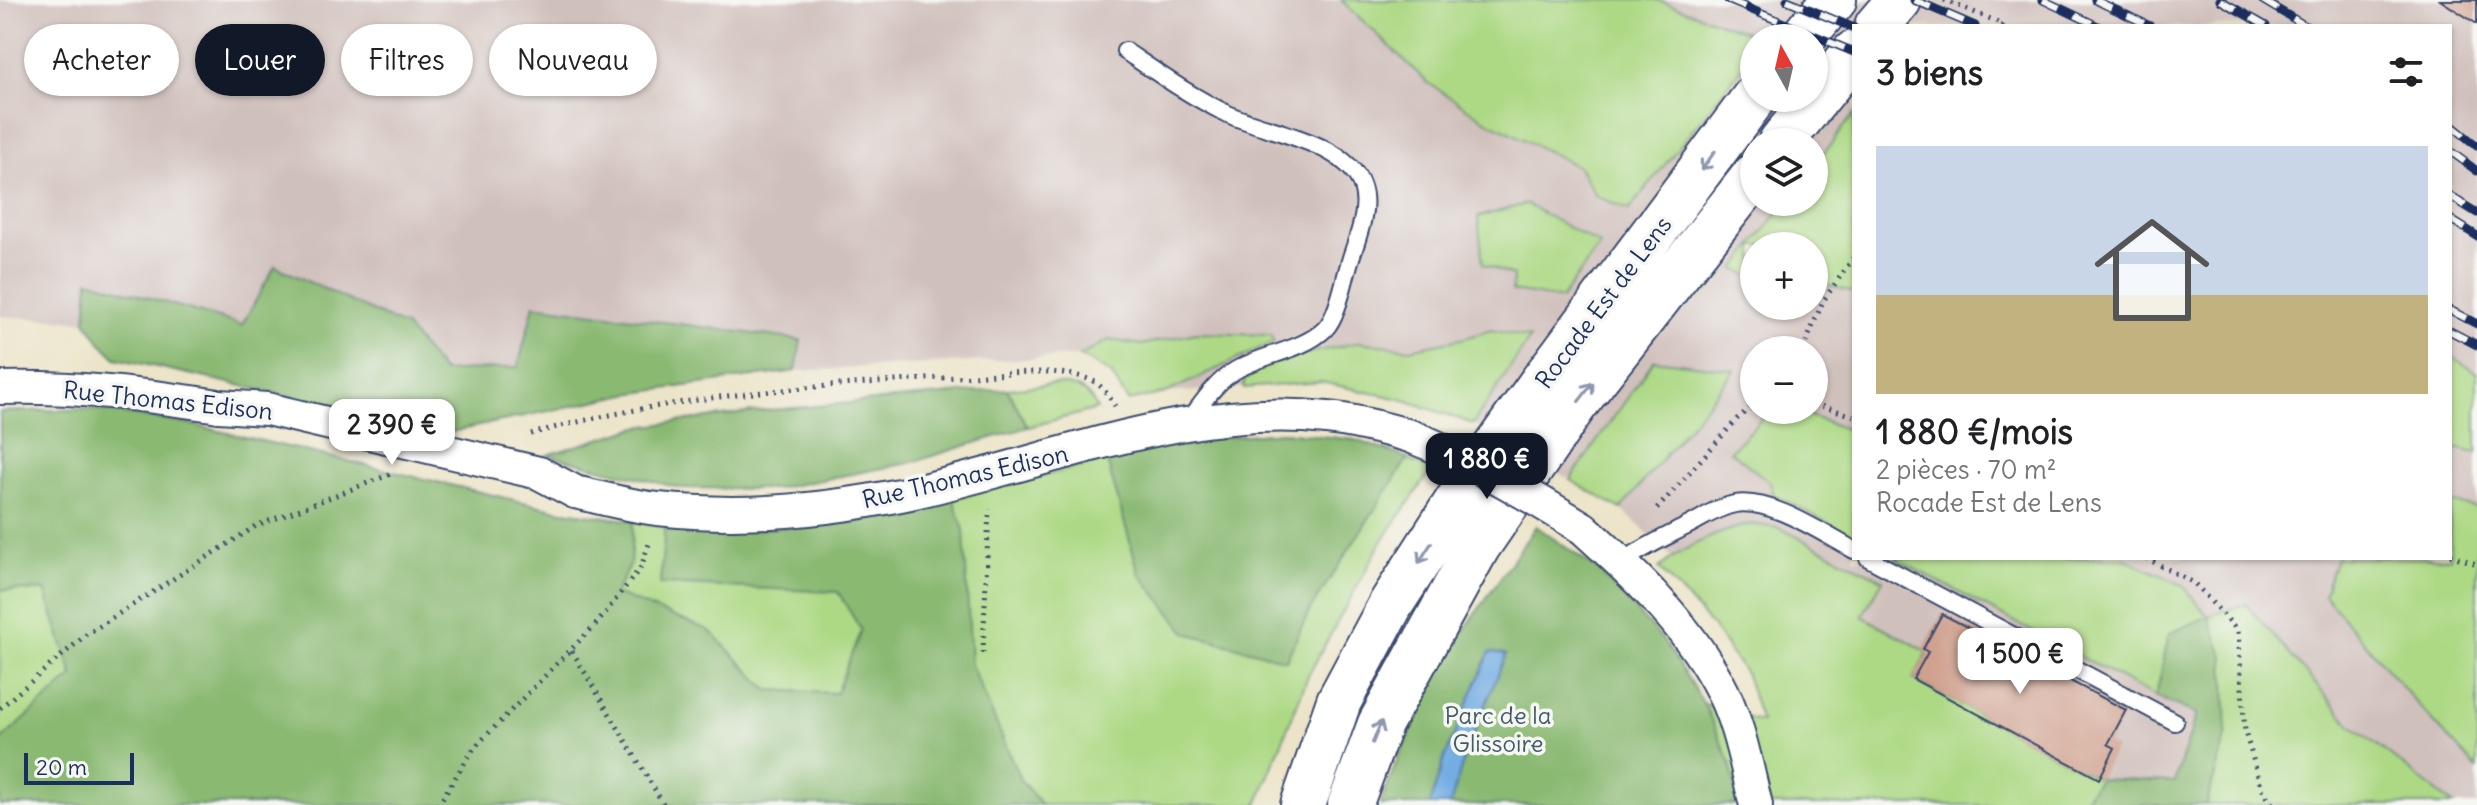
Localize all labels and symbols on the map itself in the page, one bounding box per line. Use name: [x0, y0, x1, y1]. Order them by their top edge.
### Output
north arrow: [1740, 24, 1828, 112]
one-way arrow: [1700, 150, 1717, 171]
street label: Rocade Est de Lens: [1528, 210, 1678, 394]
street label: Rue Thomas Edison: [62, 374, 274, 426]
one-way arrow: [1577, 382, 1594, 403]
pin: 2 390 €: [318, 399, 466, 467]
pin: 1 880 €: [1413, 433, 1561, 501]
street label: Rue Thomas Edison: [859, 438, 1071, 514]
one-way arrow: [1416, 541, 1432, 564]
pin: 1 500 €: [1946, 628, 2094, 696]
park label: Parc de la Glissoire: [1445, 700, 1551, 758]
one-way arrow: [1371, 720, 1385, 745]
scale bar: [24, 749, 134, 785]

